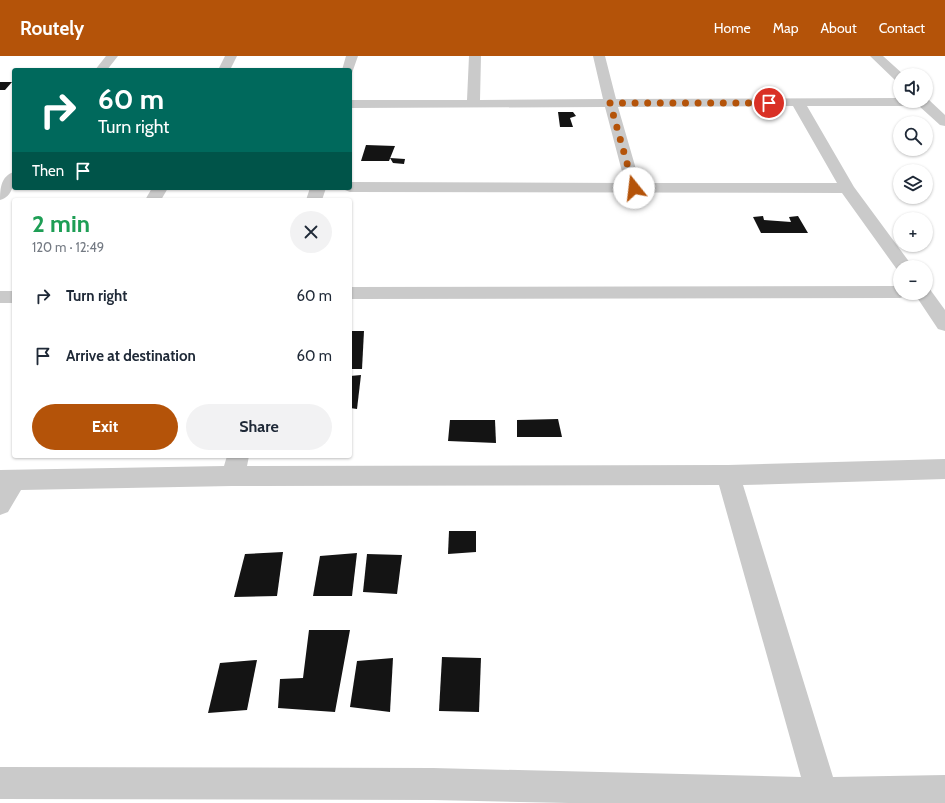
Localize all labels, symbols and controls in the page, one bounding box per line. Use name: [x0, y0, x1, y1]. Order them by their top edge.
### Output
text: Routely: [20, 17, 84, 40]
text: Home: [714, 19, 751, 37]
text: Map: [773, 19, 798, 37]
text: About: [820, 19, 857, 37]
text: Contact: [879, 19, 925, 37]
map controls: [893, 68, 933, 300]
button: sound: [893, 68, 933, 108]
text: 60 m: [98, 82, 164, 116]
icon: right: [32, 84, 84, 136]
pin: [752, 86, 786, 120]
icon: arrive: [758, 92, 780, 114]
text: Turn right: [98, 116, 169, 138]
button: search: [893, 116, 933, 156]
icon: arrive: [72, 160, 94, 182]
text: Then: [32, 162, 64, 180]
button: layers: [893, 164, 933, 204]
position arrow: [613, 167, 655, 209]
text: 2 min: [32, 209, 90, 238]
button: close: [290, 211, 332, 253]
button: +: [893, 212, 933, 252]
text: 120 m · 12:49: [32, 239, 104, 255]
button: −: [893, 260, 933, 300]
icon: right: [32, 285, 54, 307]
text: Turn right: [66, 287, 127, 305]
text: 60 m: [296, 287, 332, 305]
icon: arrive: [32, 345, 54, 367]
text: Arrive at destination: [66, 347, 196, 365]
text: 60 m: [296, 347, 332, 365]
button: Exit: [32, 404, 178, 450]
button: Share: [186, 404, 332, 450]

